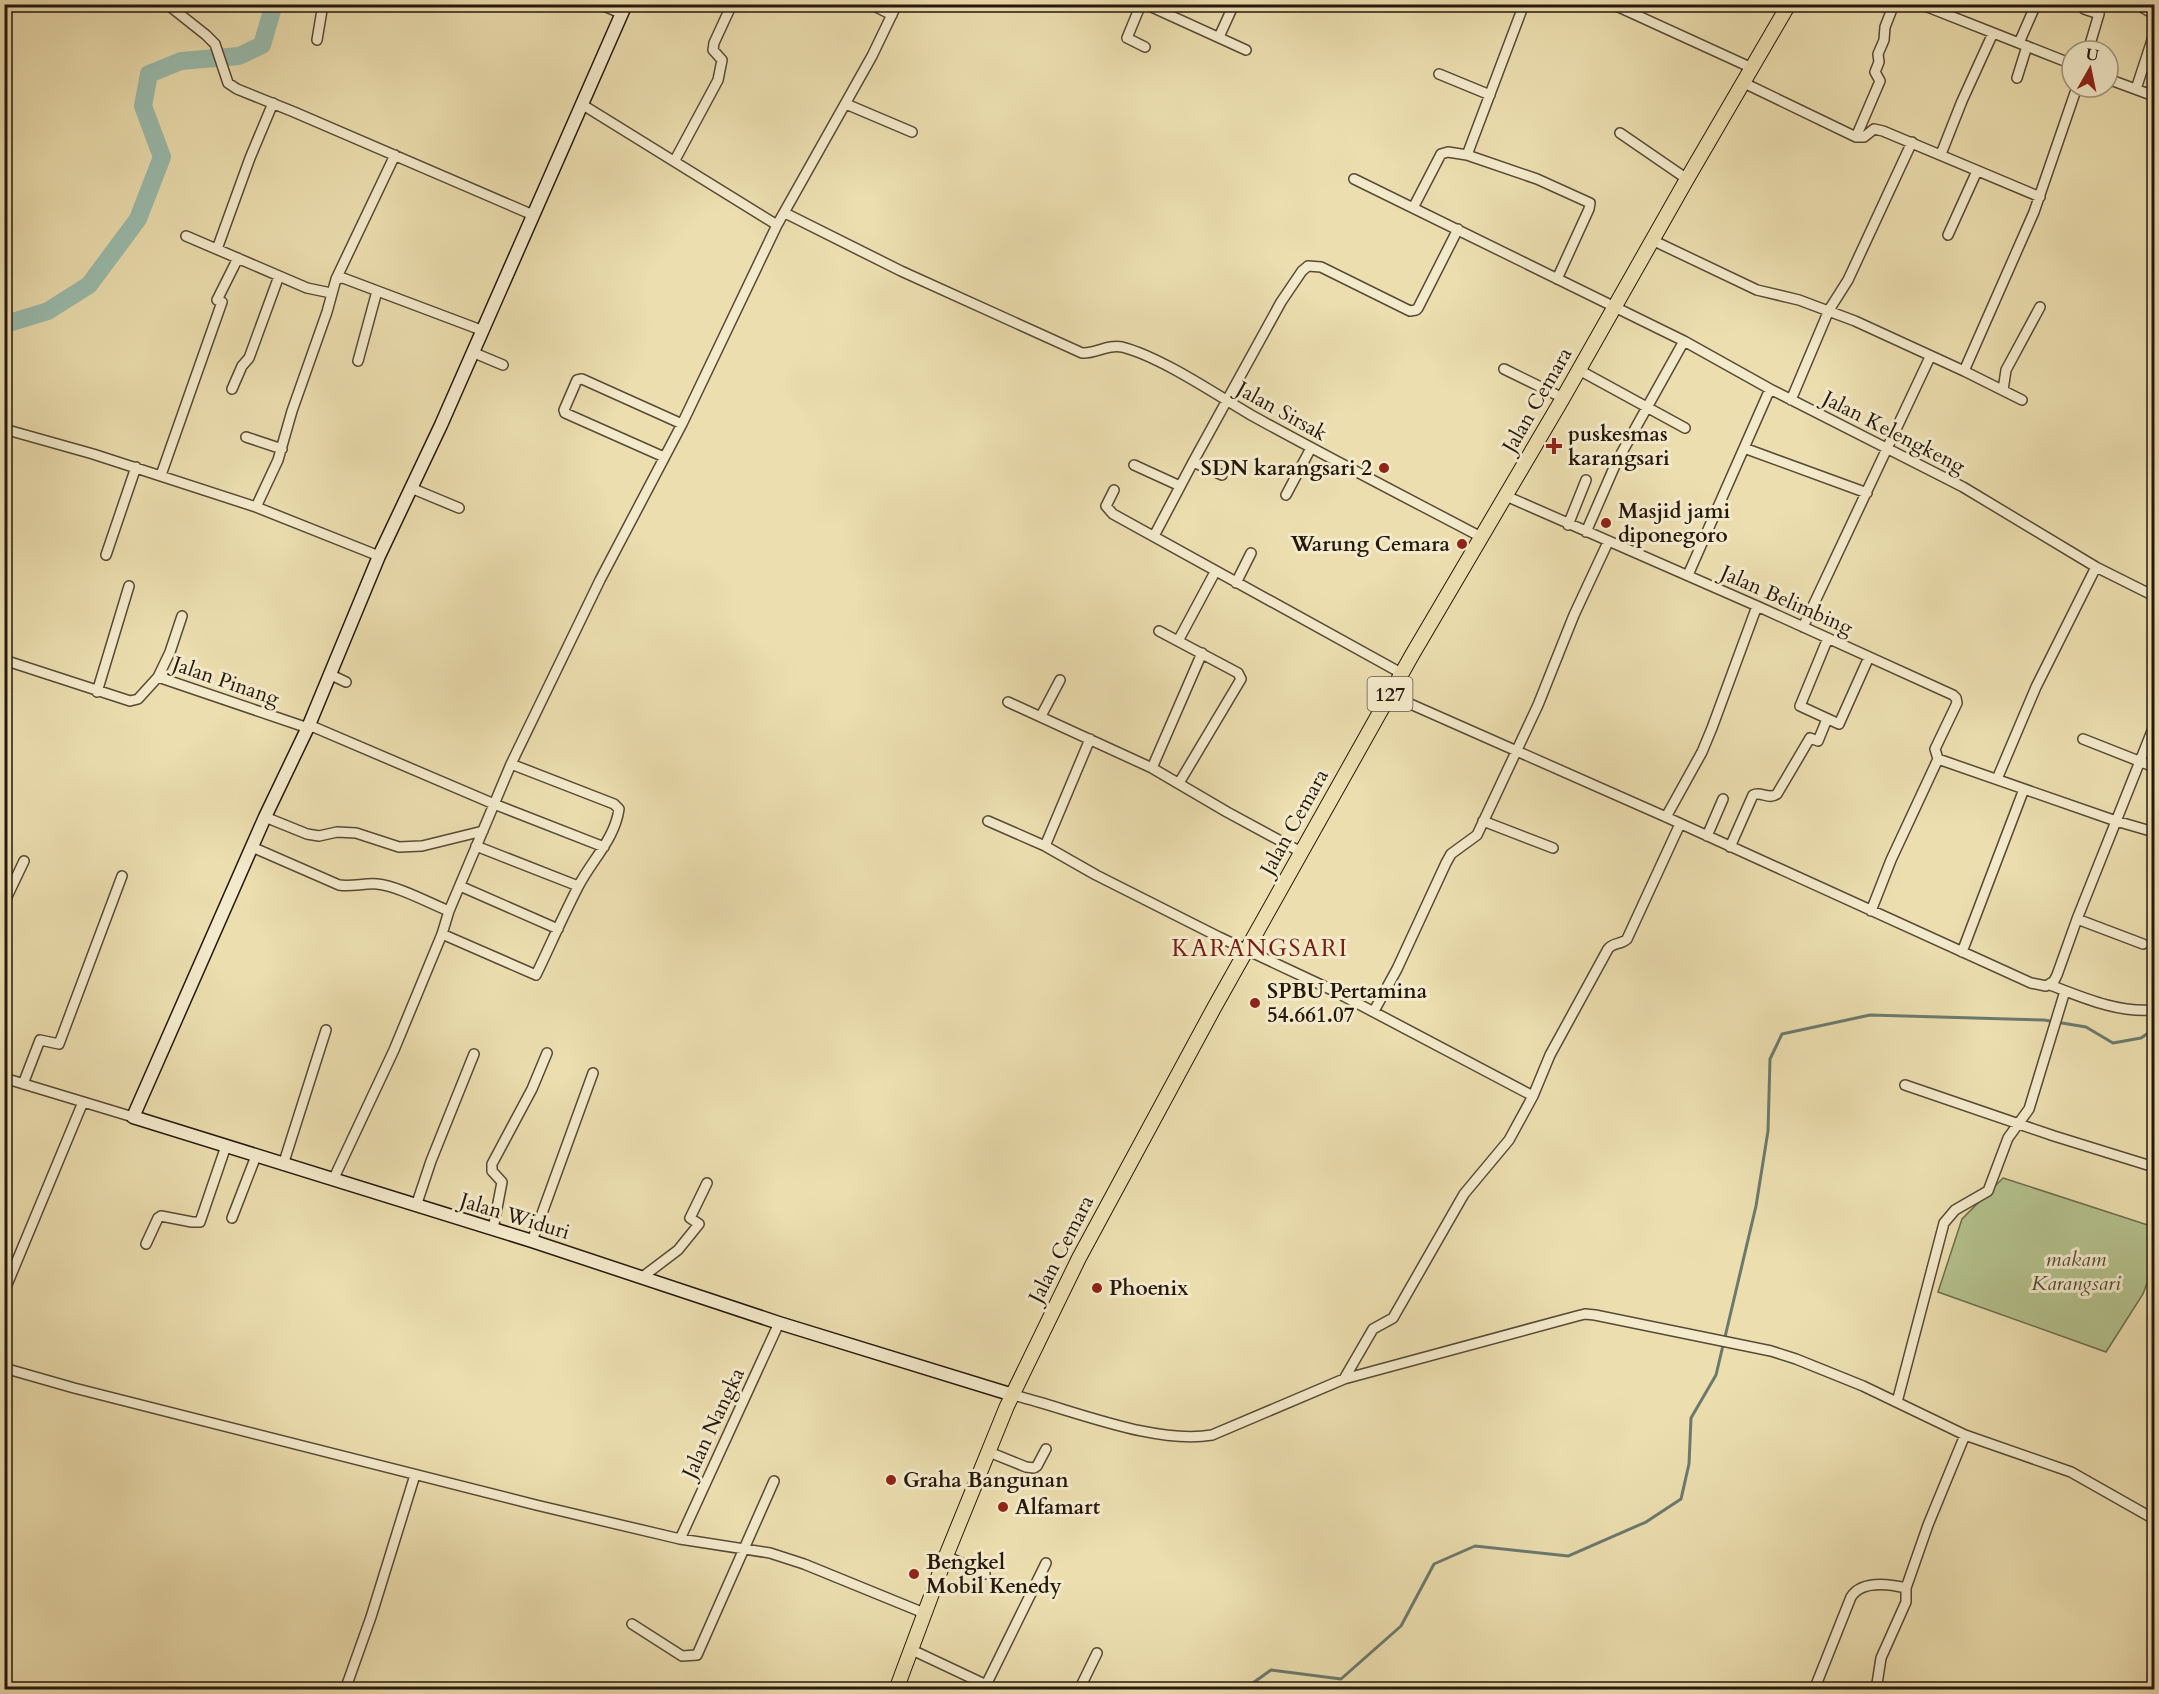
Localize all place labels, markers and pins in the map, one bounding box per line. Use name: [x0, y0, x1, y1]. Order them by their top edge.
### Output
place label: puskesmas karangsari: [1568, 420, 1670, 473]
marker: puskesmas karangsari: [1545, 437, 1563, 455]
place label: SDN karangsari 2: [1201, 454, 1372, 483]
marker: SDN karangsari 2: [1377, 461, 1391, 475]
place label: Masjid jami diponegoro: [1618, 497, 1731, 550]
marker: Masjid jami diponegoro: [1599, 516, 1613, 530]
place label: Warung Cemara: [1289, 530, 1451, 559]
marker: Warung Cemara: [1455, 537, 1469, 551]
place label: SPBU Pertamina 54.661.07: [1267, 977, 1428, 1030]
marker: SPBU Pertamina 54.661.07: [1248, 996, 1262, 1010]
place label: Phoenix: [1109, 1274, 1189, 1303]
marker: Phoenix: [1090, 1281, 1104, 1295]
place label: Graha Bangunan: [903, 1466, 1069, 1495]
marker: Graha Bangunan: [884, 1473, 898, 1487]
place label: Alfamart: [1015, 1493, 1101, 1522]
marker: Alfamart: [996, 1500, 1010, 1514]
place label: Bengkel Mobil Kenedy: [926, 1548, 1062, 1601]
marker: Bengkel Mobil Kenedy: [907, 1567, 921, 1581]

